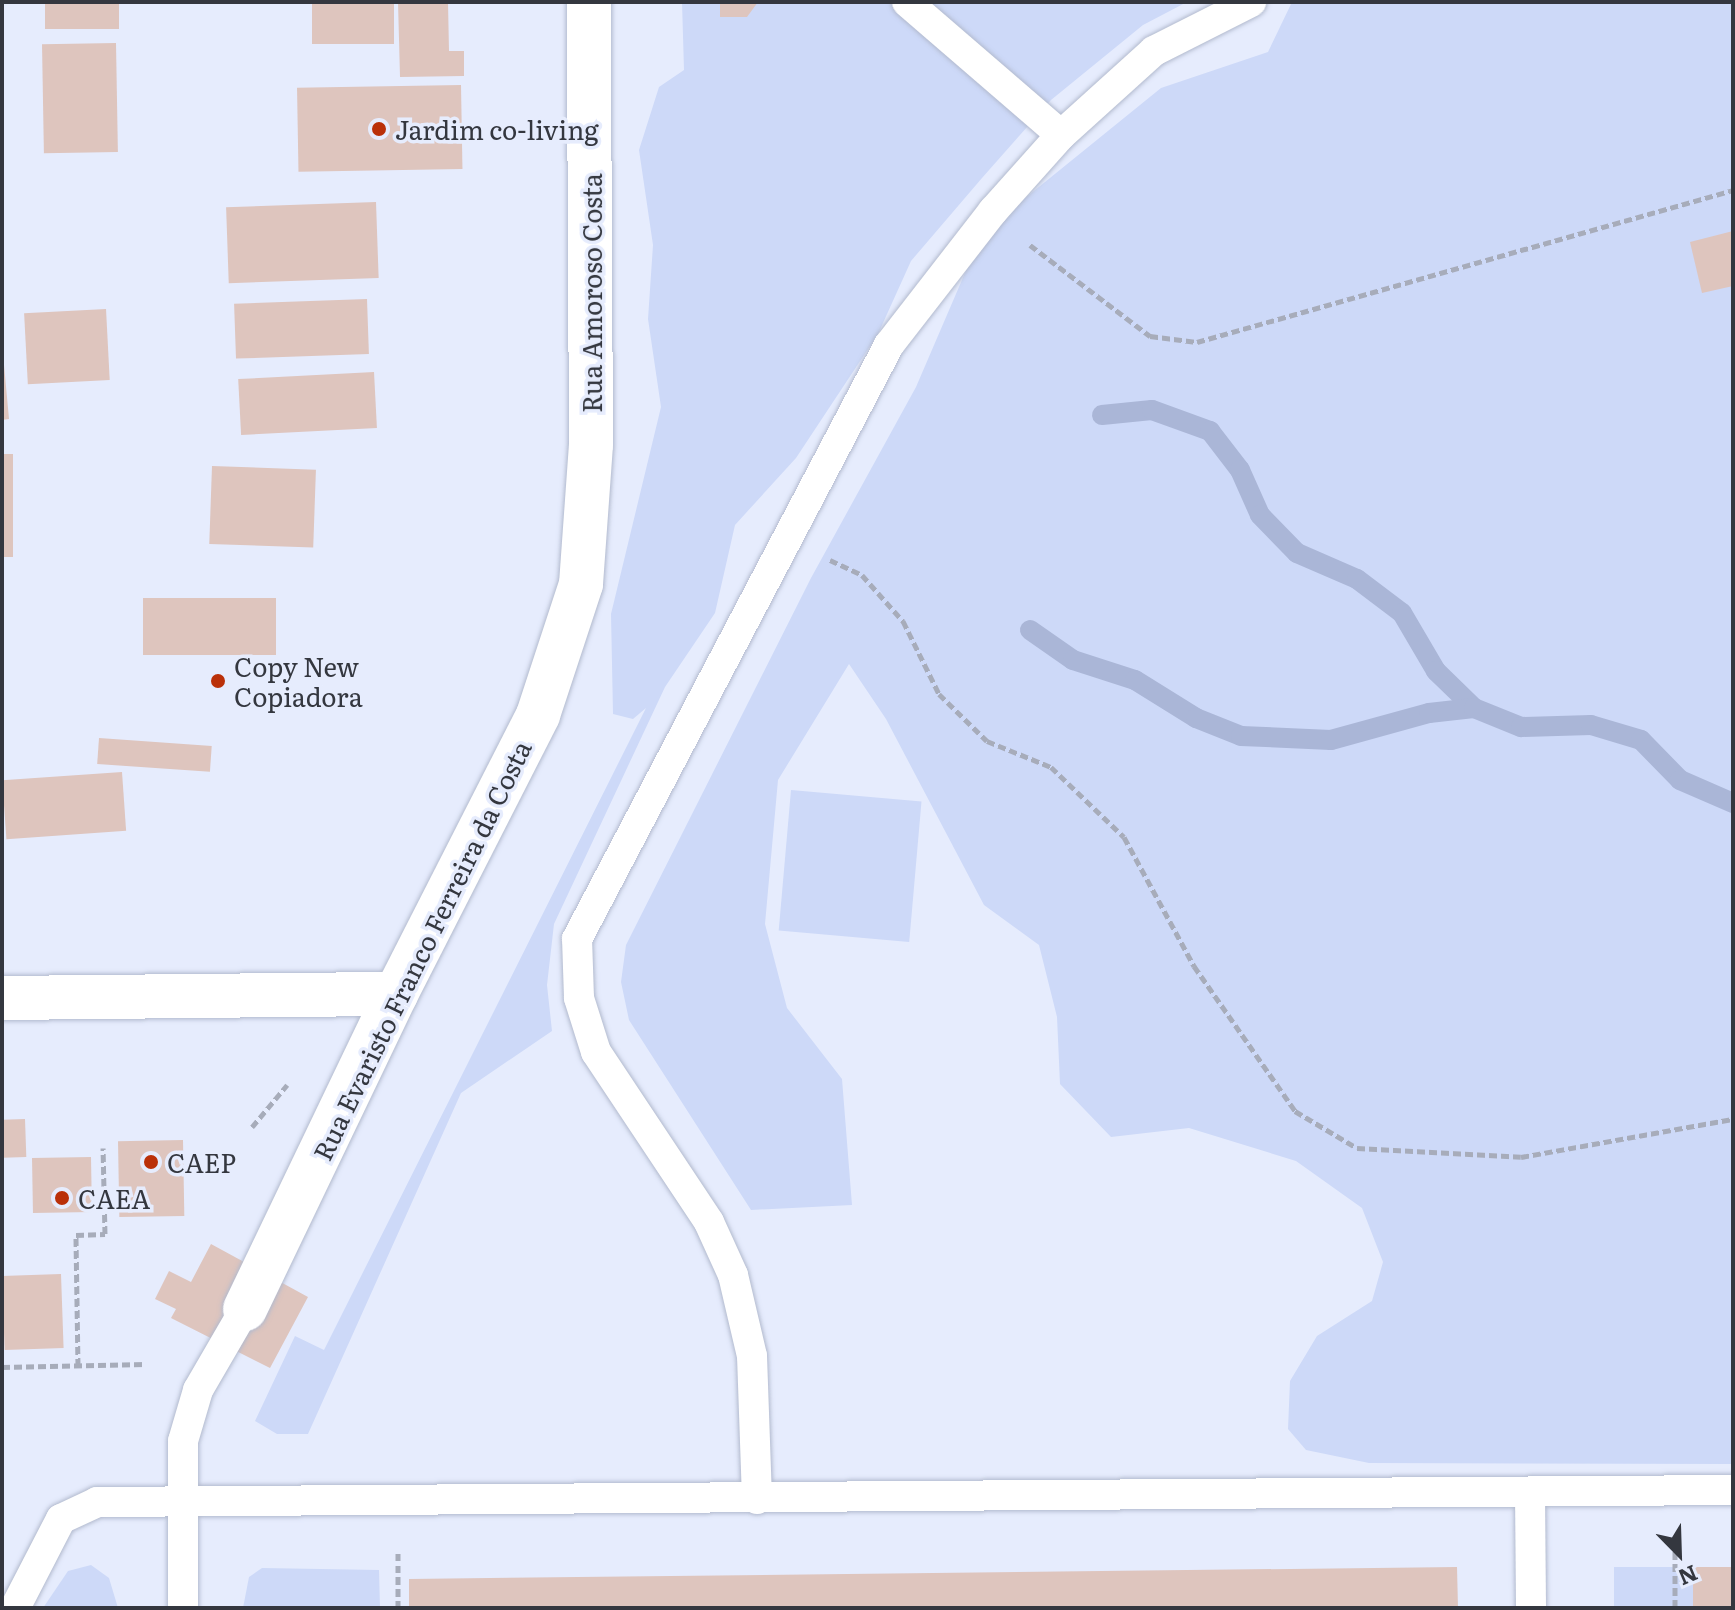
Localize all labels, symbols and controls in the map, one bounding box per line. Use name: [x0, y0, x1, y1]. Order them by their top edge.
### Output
place label: Jardim co-living: [395, 113, 599, 145]
marker: Jardim co-living: [370, 120, 388, 138]
street label: Rua Amoroso Costa: [575, 173, 607, 413]
place label: Copy New Copiadora: [234, 650, 363, 712]
marker: Copy New Copiadora: [209, 672, 227, 690]
street label: Rua Evaristo Franco Ferreira da Costa: [305, 735, 537, 1165]
place label: CAEP: [167, 1146, 236, 1178]
marker: CAEP: [142, 1153, 160, 1171]
place label: CAEA: [78, 1182, 150, 1214]
marker: CAEA: [53, 1189, 71, 1207]
north arrow: [1639, 1514, 1719, 1594]
text: N: [1674, 1558, 1704, 1595]

